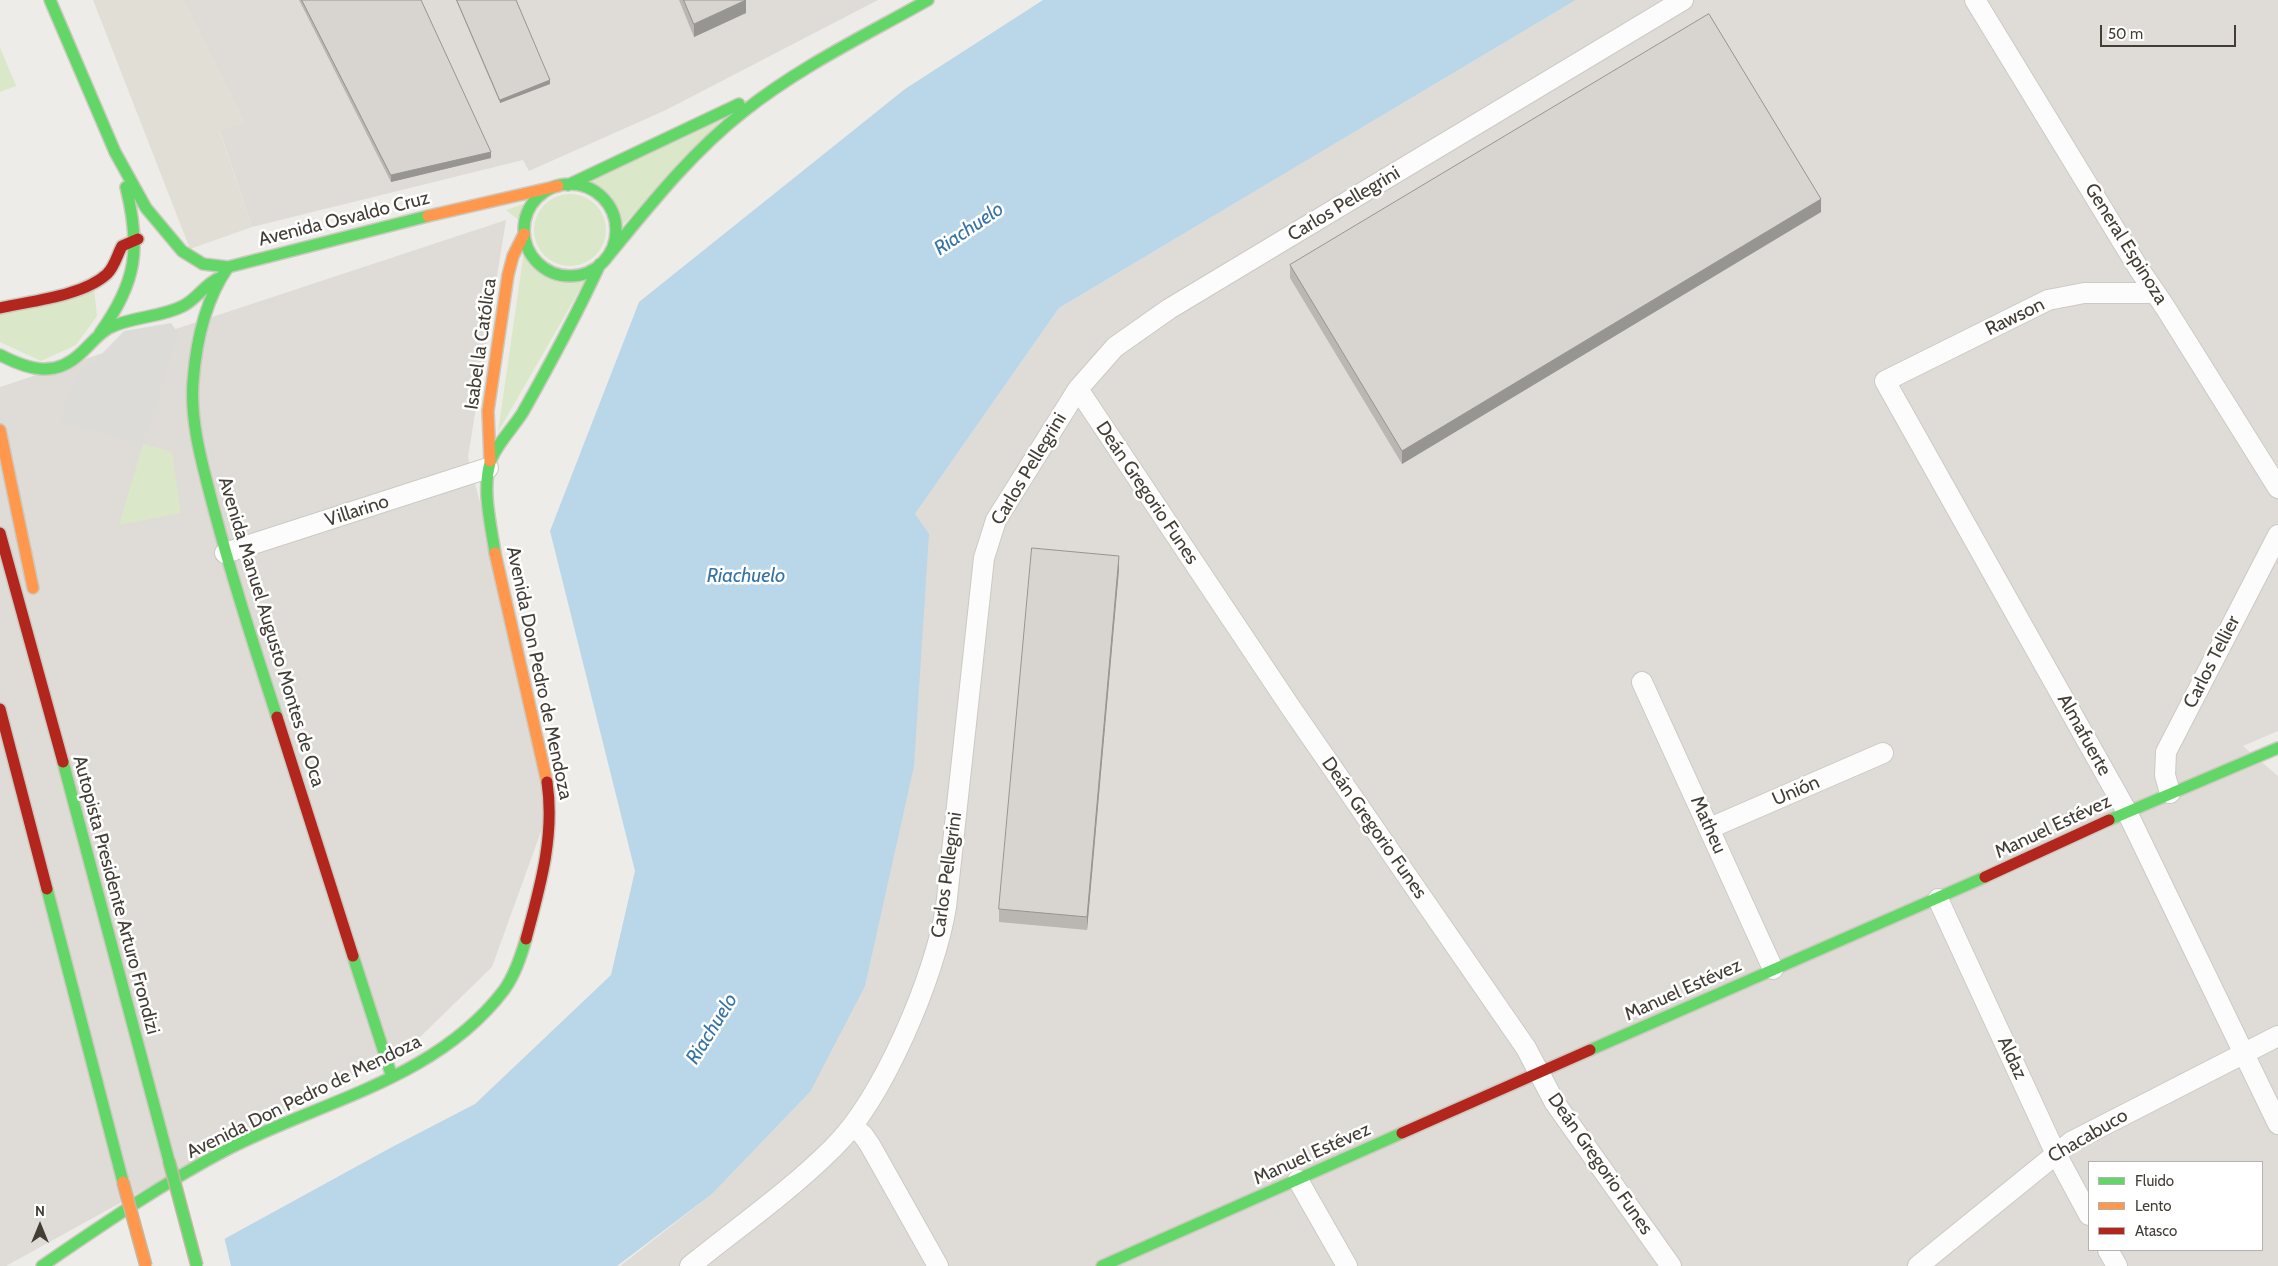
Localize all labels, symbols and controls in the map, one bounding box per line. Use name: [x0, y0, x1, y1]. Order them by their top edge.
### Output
scale bar: [2103, 15, 2239, 47]
text: 50 m: [2108, 25, 2143, 43]
street label: Carlos Pellegrini: [1284, 162, 1404, 246]
street label: General Espinoza: [2080, 179, 2172, 309]
street label: Avenida Osvaldo Cruz: [256, 187, 432, 251]
water label: Riachuelo: [930, 197, 1008, 261]
street label: Isabel la Católica: [461, 277, 501, 411]
street label: Rawson: [1982, 293, 2048, 341]
street label: Carlos Pellegrini: [987, 409, 1071, 529]
street label: Deán Gregorio Funes: [1091, 417, 1203, 569]
street label: Avenida Manuel Augusto Montes de Oca: [213, 474, 329, 790]
street label: Villarino: [322, 490, 392, 532]
street label: Avenida Don Pedro de Mendoza: [501, 544, 577, 802]
water label: Riachuelo: [707, 564, 785, 588]
street label: Carlos Tellier: [2179, 612, 2245, 712]
street label: Almafuerte: [2052, 690, 2116, 780]
street label: Autopista Presidente Arturo Frondizi: [68, 753, 164, 1037]
street label: Deán Gregorio Funes: [1317, 753, 1431, 903]
street label: Unión: [1769, 771, 1823, 811]
street label: Manuel Estévez: [1991, 790, 2115, 864]
street label: Matheu: [1685, 793, 1731, 857]
street label: Carlos Pellegrini: [927, 811, 967, 939]
street label: Manuel Estévez: [1621, 954, 1745, 1026]
water label: Riachuelo: [681, 989, 743, 1069]
street label: Avenida Don Pedro de Mendoza: [183, 1030, 425, 1164]
street label: Aldaz: [1992, 1033, 2032, 1083]
street label: Deán Gregorio Funes: [1543, 1089, 1657, 1239]
street label: Chacabuco: [2044, 1104, 2132, 1168]
street label: Manuel Estévez: [1250, 1118, 1374, 1190]
legend: [2088, 1161, 2263, 1251]
text: Fluido: [2135, 1172, 2174, 1190]
text: Lento: [2135, 1197, 2172, 1215]
north arrow: [15, 1201, 65, 1251]
text: N: [35, 1202, 45, 1220]
text: Atasco: [2135, 1222, 2177, 1240]

